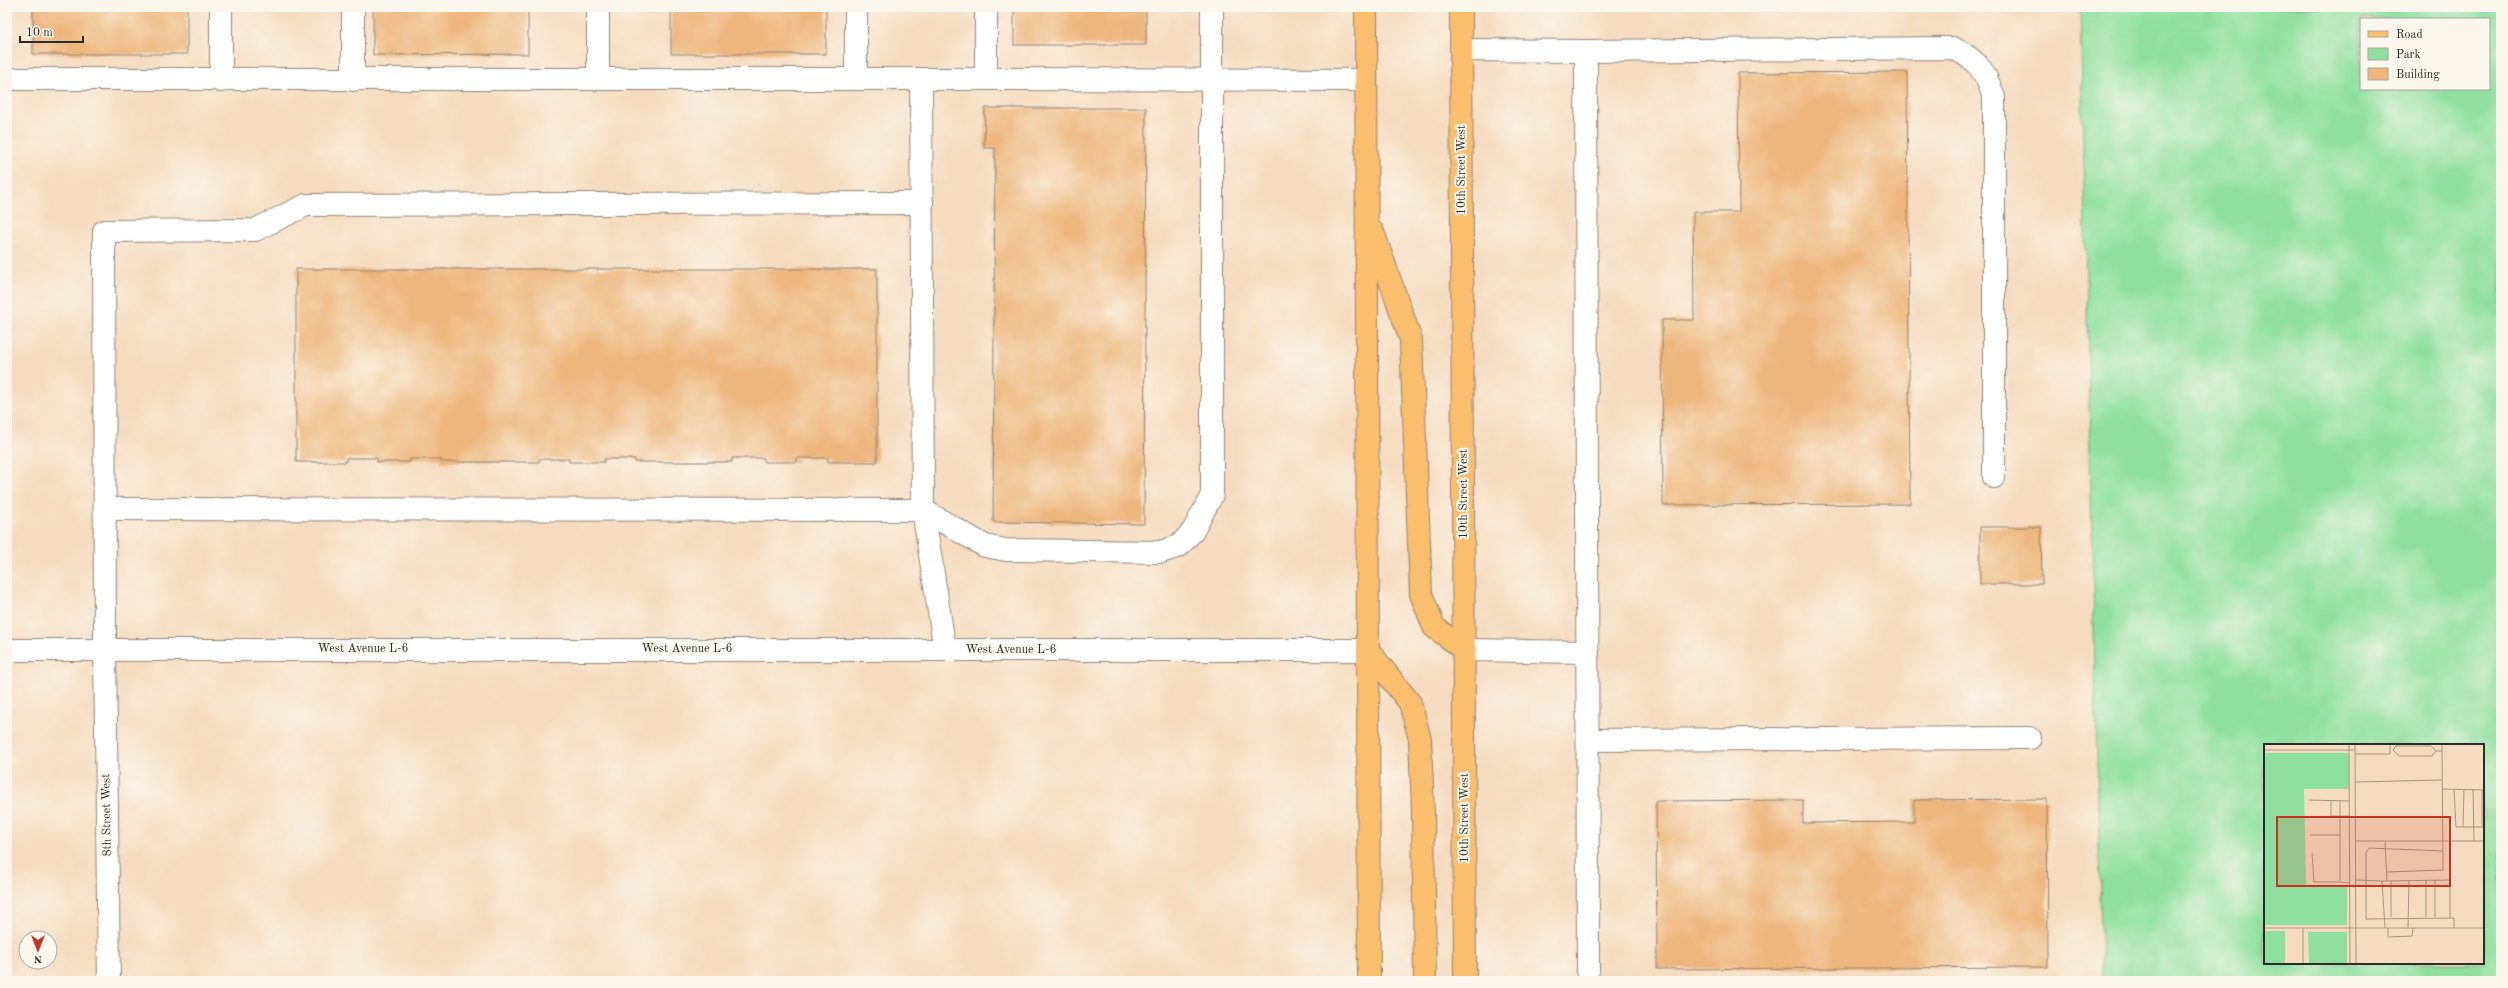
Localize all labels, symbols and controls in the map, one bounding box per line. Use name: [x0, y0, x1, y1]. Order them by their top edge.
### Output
scale bar: [20, 18, 83, 44]
legend: [2360, 18, 2490, 90]
text: 10 m: [26, 27, 53, 39]
text: Road: [2396, 29, 2423, 41]
text: Park: [2396, 49, 2421, 61]
text: Building: [2396, 69, 2440, 81]
street label: 10th Street West: [1456, 125, 1468, 215]
street label: 10th Street West: [1458, 449, 1470, 539]
street label: West Avenue L-6: [318, 643, 408, 655]
street label: West Avenue L-6: [642, 643, 732, 655]
street label: West Avenue L-6: [966, 644, 1056, 656]
inset map: [2264, 744, 2484, 964]
street label: 8th Street West: [100, 773, 114, 857]
street label: 10th Street West: [1459, 773, 1471, 863]
north arrow: [18, 930, 58, 970]
text: N: [33, 953, 42, 964]

